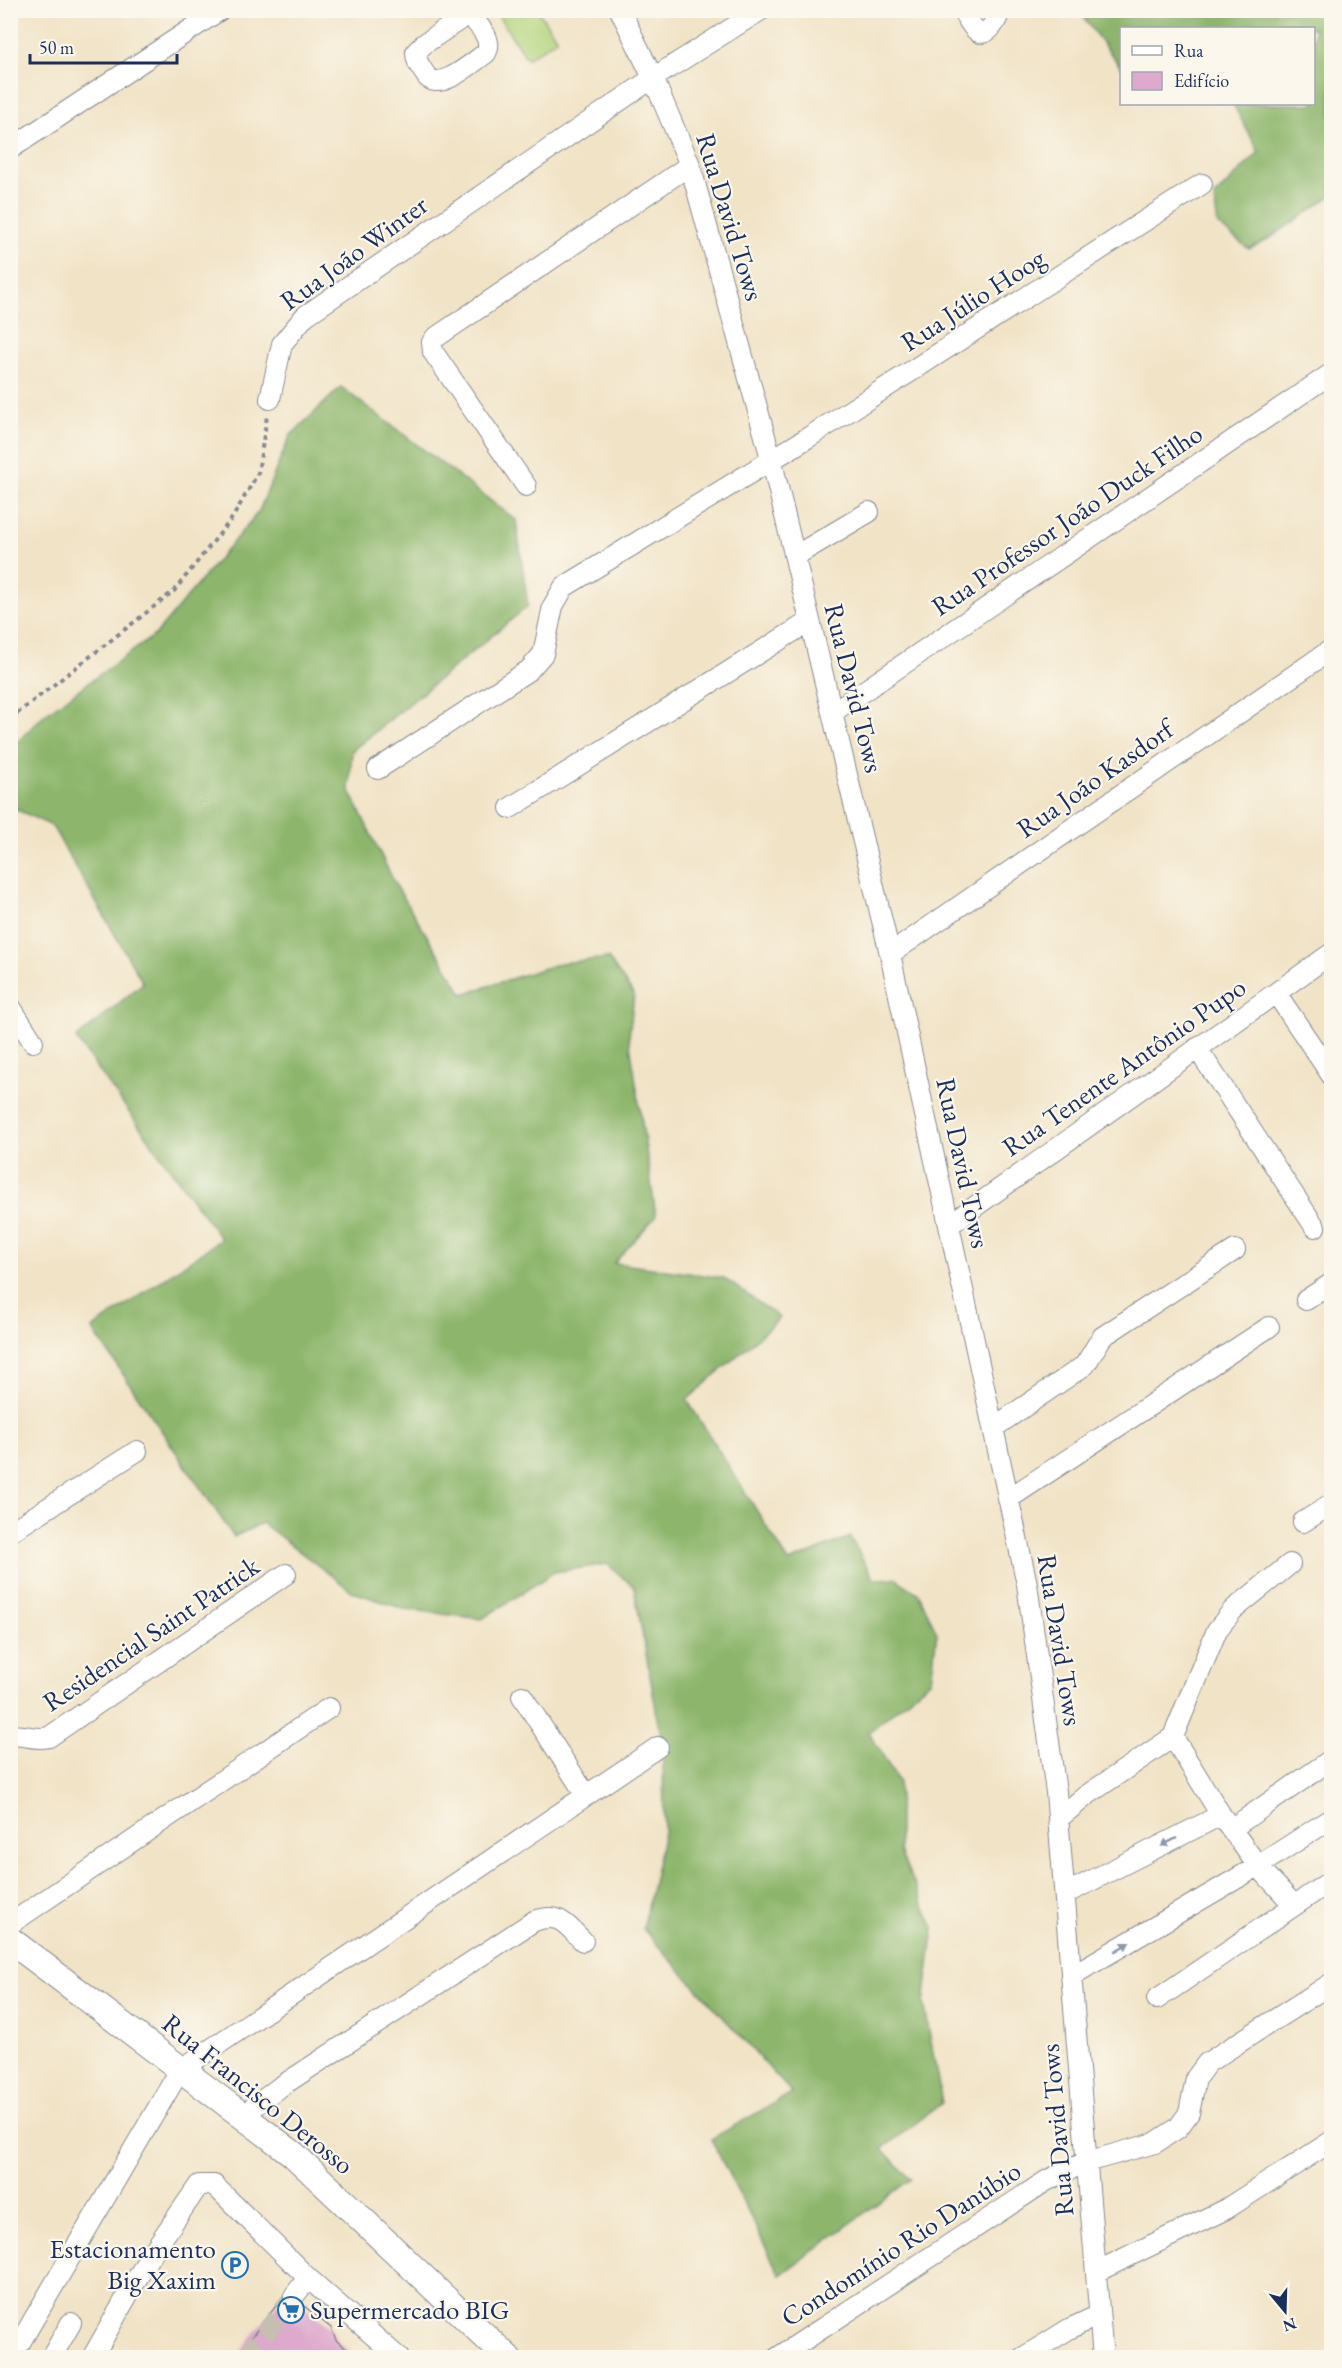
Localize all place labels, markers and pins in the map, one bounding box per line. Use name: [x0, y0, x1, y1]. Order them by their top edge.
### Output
place label: Estacionamento Big Xaxim: [49, 2231, 216, 2297]
parking icon: Estacionamento Big Xaxim: [220, 2250, 250, 2280]
place label: Supermercado BIG: [310, 2292, 509, 2327]
supermarket icon: Supermercado BIG: [276, 2295, 306, 2325]

